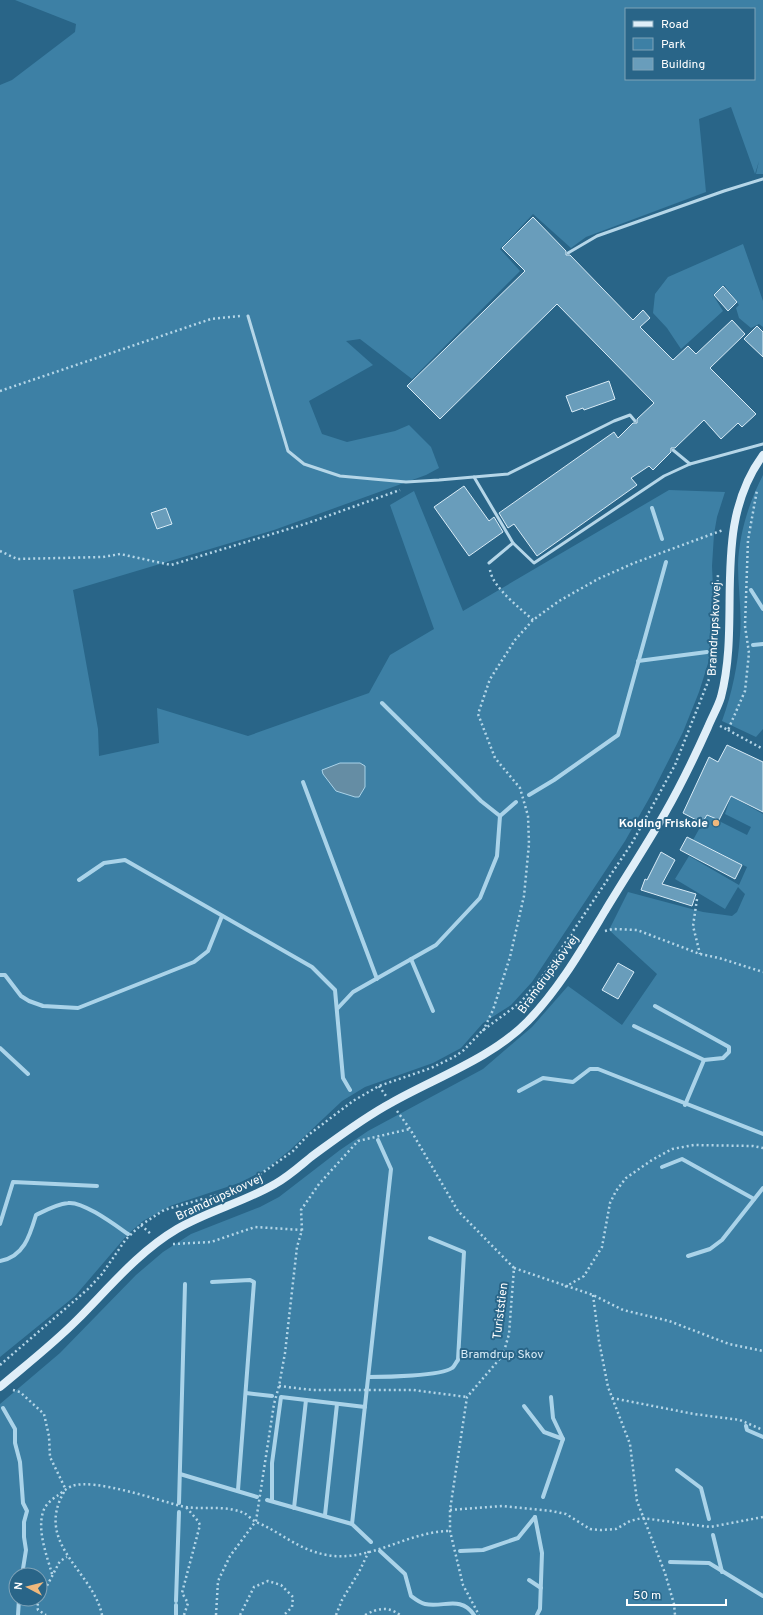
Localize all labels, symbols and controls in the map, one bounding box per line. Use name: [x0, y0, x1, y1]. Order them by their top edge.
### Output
legend: [625, 8, 755, 80]
text: Road: [661, 17, 689, 33]
text: Park: [661, 37, 686, 53]
text: Building: [661, 57, 705, 73]
street label: Bramdrupskovvej: [705, 582, 725, 677]
place label: Kolding Friskole: [619, 816, 708, 832]
marker: Kolding Friskole: [711, 818, 721, 828]
street label: Bramdrupskovvej: [515, 932, 583, 1017]
street label: Bramdrupskovvej: [173, 1171, 266, 1225]
street label: Turiststien: [490, 1282, 512, 1340]
park label: Bramdrup Skov: [461, 1347, 543, 1363]
north arrow: [8, 1567, 48, 1607]
text: N: [12, 1581, 26, 1591]
scale bar: [627, 1581, 726, 1607]
text: 50 m: [633, 1588, 661, 1604]

